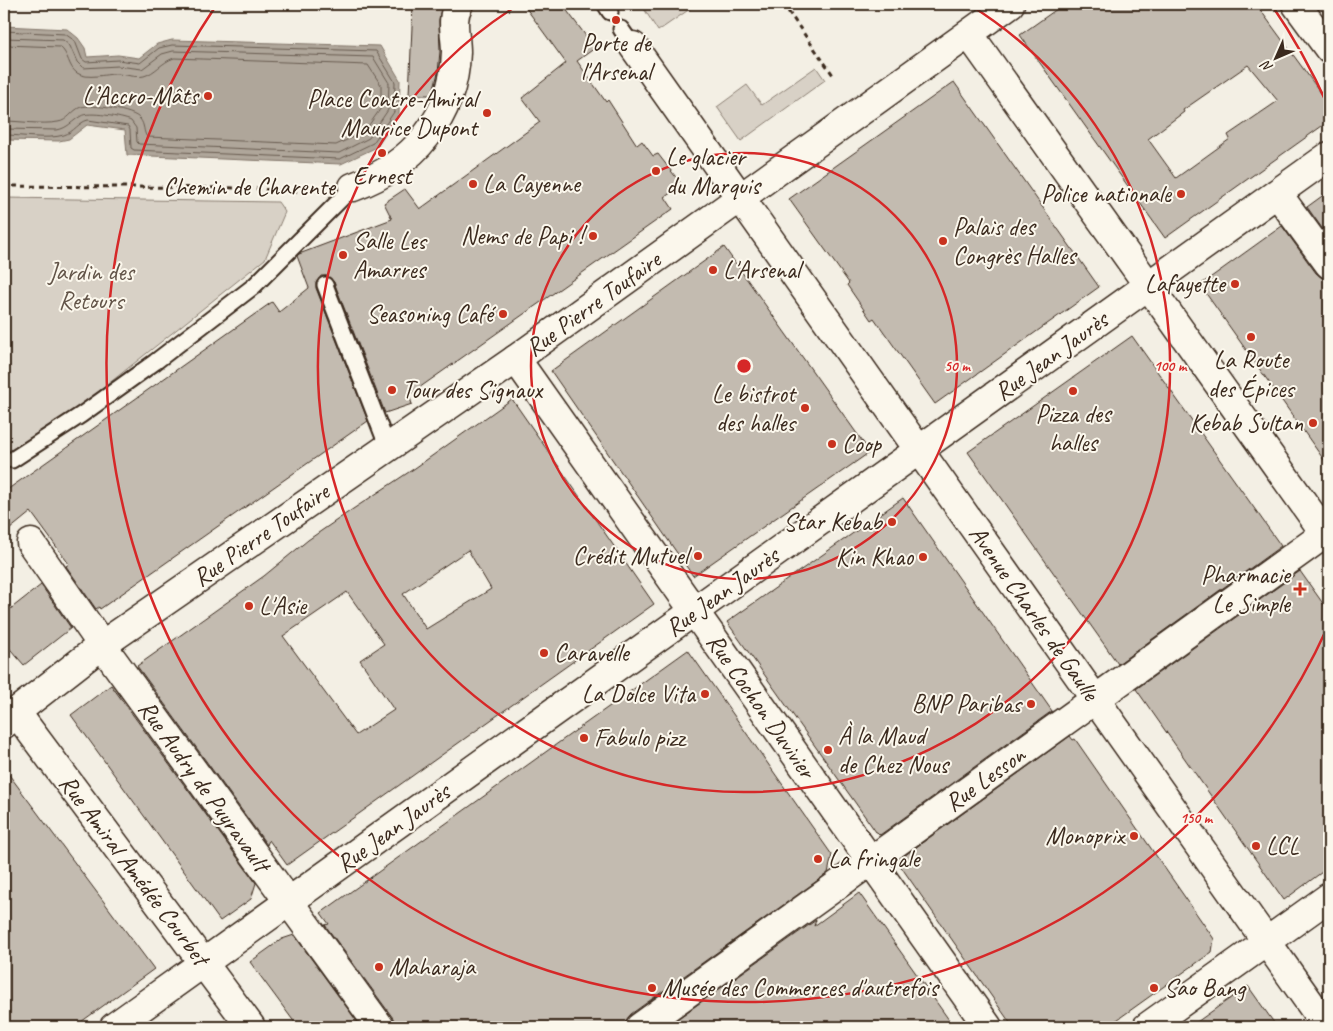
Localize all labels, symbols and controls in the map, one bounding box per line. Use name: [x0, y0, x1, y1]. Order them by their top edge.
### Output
marker: Porte de l'Arsenal: [610, 14, 622, 26]
place label: Porte de l'Arsenal: [581, 27, 656, 88]
north arrow: [1250, 32, 1300, 82]
text: N: [1256, 56, 1276, 76]
place label: L’Accro-Mâts: [83, 80, 200, 112]
place label: Place Contre-Amiral Maurice Dupont: [307, 83, 482, 144]
marker: L’Accro-Mâts: [202, 90, 214, 102]
marker: Place Contre-Amiral Maurice Dupont: [481, 107, 493, 119]
place label: Le glacier du Marquis: [666, 141, 762, 202]
marker: Ernest: [376, 147, 388, 159]
place label: Ernest: [353, 160, 414, 192]
marker: Le glacier du Marquis: [650, 165, 662, 177]
place label: La Cayenne: [483, 168, 582, 200]
street label: Chemin de Charente: [163, 171, 337, 203]
marker: La Cayenne: [467, 178, 479, 190]
place label: Police nationale: [1041, 178, 1173, 210]
marker: Police nationale: [1175, 188, 1187, 200]
place label: Palais des Congrès Halles: [953, 211, 1078, 272]
place label: Nems de Papi !: [461, 220, 588, 252]
place label: Salle Les Amarres: [353, 225, 428, 286]
marker: Nems de Papi !: [587, 230, 599, 242]
marker: Palais des Congrès Halles: [937, 235, 949, 247]
street label: Rue Pierre Toufaire: [519, 243, 668, 364]
marker: Salle Les Amarres: [337, 249, 349, 261]
place label: L'Arsenal: [723, 254, 805, 286]
park label: Jardin des Retours: [47, 256, 136, 317]
marker: L'Arsenal: [707, 264, 719, 276]
place label: Lafayette: [1145, 268, 1227, 300]
marker: Lafayette: [1229, 278, 1241, 290]
place label: Seasoning Café: [367, 298, 497, 330]
street label: Rue Jean Jaurès: [988, 303, 1116, 408]
marker: Seasoning Café: [497, 308, 509, 320]
marker: La Route des Épices: [1245, 331, 1257, 343]
place label: La Route des Épices: [1208, 344, 1296, 405]
centre of rings: [735, 357, 753, 375]
text: 50 m: [944, 357, 971, 376]
text: 100 m: [1154, 357, 1188, 376]
place label: Tour des Signaux: [402, 374, 545, 406]
place label: Le bistrot des halles: [712, 378, 798, 439]
marker: Tour des Signaux: [386, 384, 398, 396]
marker: Pizza des halles: [1067, 385, 1079, 397]
place label: Pizza des halles: [1036, 398, 1113, 459]
marker: Le bistrot des halles: [799, 402, 811, 414]
place label: Kebab Sultan: [1190, 407, 1304, 439]
marker: Kebab Sultan: [1307, 417, 1319, 429]
place label: Coop: [842, 428, 882, 460]
marker: Coop: [826, 438, 838, 450]
street label: Rue Pierre Toufaire: [186, 475, 337, 594]
place label: Star Kebab: [783, 506, 884, 538]
marker: Star Kebab: [886, 516, 898, 528]
street label: Avenue Charles de Gaulle: [962, 519, 1107, 708]
street label: Rue Jean Jaurès: [659, 539, 787, 644]
place label: Crédit Mutuel: [573, 540, 693, 572]
place label: Kin Khao: [836, 541, 914, 573]
marker: Crédit Mutuel: [692, 550, 704, 562]
marker: Kin Khao: [917, 551, 929, 563]
place label: Pharmacie Le Simple: [1201, 559, 1292, 620]
marker: Pharmacie Le Simple: [1294, 583, 1306, 595]
place label: L'Asie: [259, 590, 308, 622]
marker: L'Asie: [243, 600, 255, 612]
street label: Rue Cochon Duvivier: [699, 627, 824, 786]
place label: Caravelle: [554, 637, 631, 669]
marker: Caravelle: [538, 647, 550, 659]
place label: La Dolce Vita: [582, 678, 697, 710]
marker: La Dolce Vita: [699, 688, 711, 700]
place label: BNP Paribas: [912, 688, 1023, 720]
street label: Rue Audry de Puyravault: [131, 694, 279, 881]
marker: BNP Paribas: [1025, 698, 1037, 710]
place label: À la Maud de Chez Nous: [838, 720, 950, 781]
place label: Fabulo pizz: [594, 722, 687, 754]
marker: Fabulo pizz: [578, 732, 590, 744]
street label: Rue Lesson: [938, 738, 1033, 819]
marker: À la Maud de Chez Nous: [822, 744, 834, 756]
street label: Rue Amiral Amédée Courbet: [52, 768, 218, 975]
street label: Rue Jean Jaurès: [330, 775, 458, 880]
text: 150 m: [1180, 809, 1214, 828]
place label: Monoprix: [1045, 820, 1126, 852]
marker: Monoprix: [1128, 830, 1140, 842]
place label: LCL: [1266, 830, 1299, 862]
marker: LCL: [1250, 840, 1262, 852]
place label: La fringale: [828, 843, 921, 875]
marker: La fringale: [812, 853, 824, 865]
place label: Maharaja: [389, 951, 477, 983]
marker: Maharaja: [373, 961, 385, 973]
place label: Musée des Commerces d'autrefois: [662, 972, 940, 1004]
place label: Sao Bang: [1164, 972, 1247, 1004]
marker: Musée des Commerces d'autrefois: [646, 982, 658, 994]
marker: Sao Bang: [1148, 982, 1160, 994]

